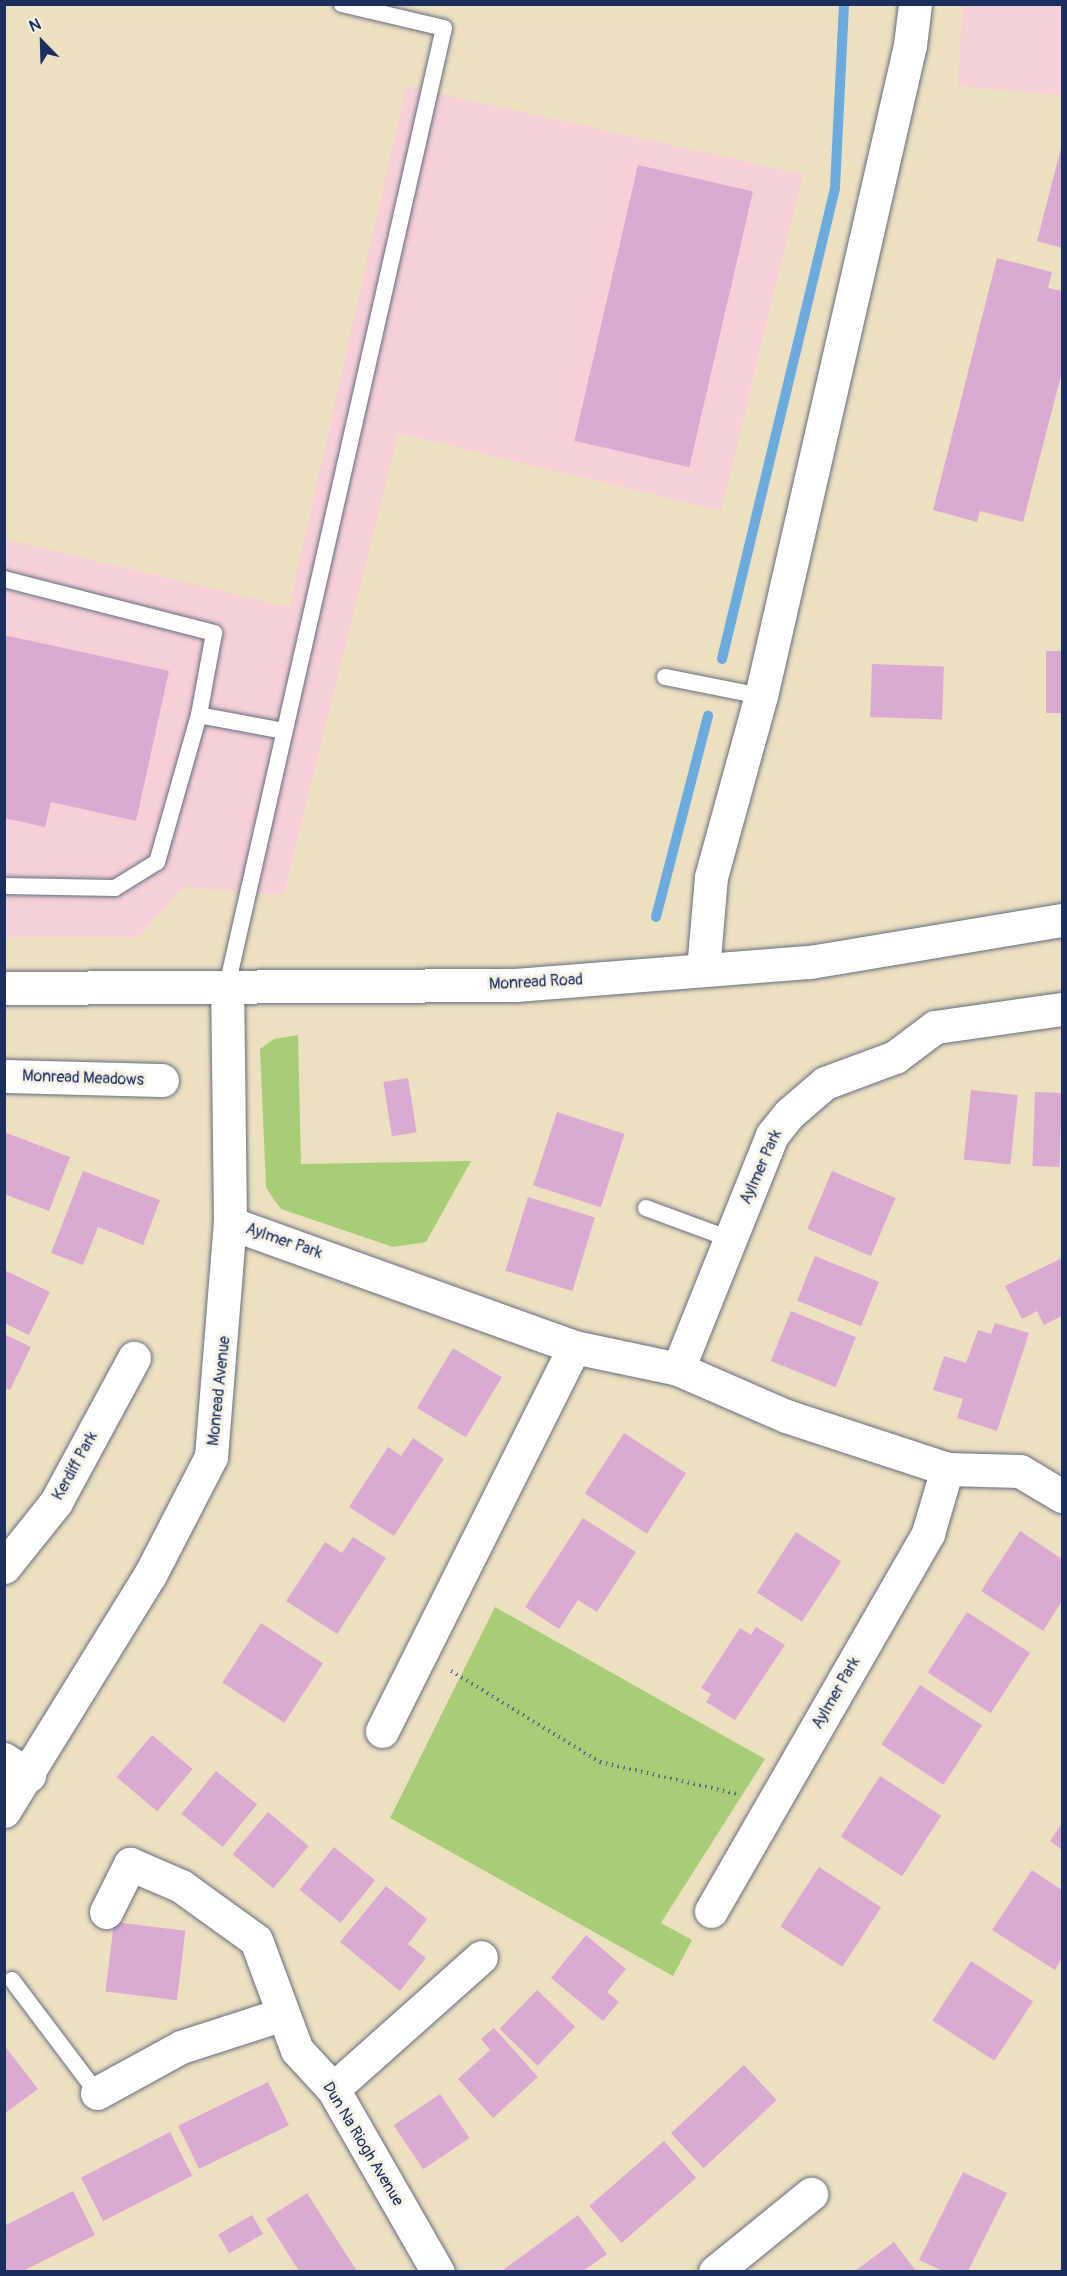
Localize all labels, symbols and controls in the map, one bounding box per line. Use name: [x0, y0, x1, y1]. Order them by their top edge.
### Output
north arrow: [12, 12, 72, 72]
text: N: [26, 14, 44, 37]
street label: Monread Road: [488, 970, 584, 994]
street label: Monread Meadows: [22, 1066, 144, 1090]
street label: Aylmer Park: [736, 1127, 786, 1207]
street label: Aylmer Park: [243, 1219, 325, 1263]
street label: Monread Avenue: [204, 1335, 234, 1447]
street label: Kerdiff Park: [48, 1428, 102, 1504]
street label: Aylmer Park: [808, 1654, 864, 1732]
street label: Dun Na Riogh Avenue: [318, 2079, 408, 2209]

